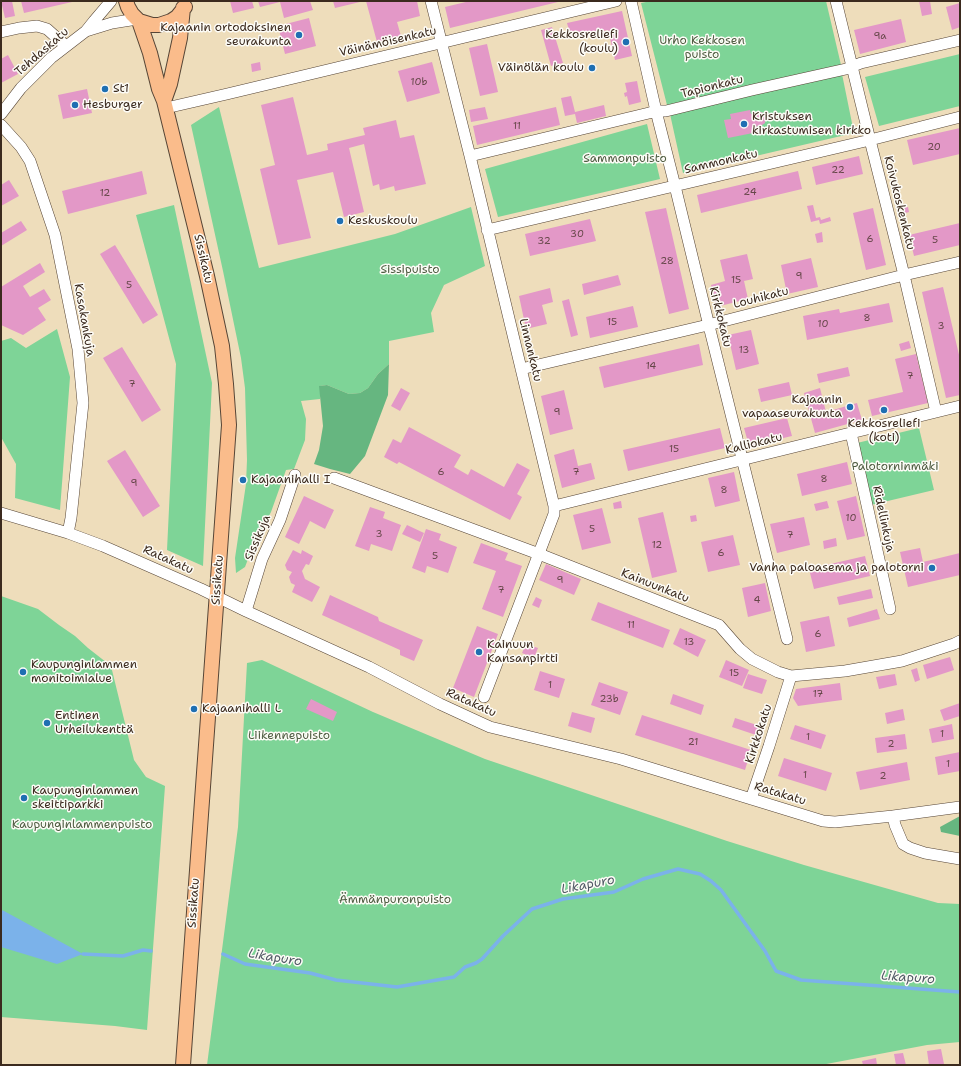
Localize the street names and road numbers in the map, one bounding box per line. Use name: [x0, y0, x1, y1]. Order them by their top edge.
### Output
street label: Väinämöisenkatu: [338, 24, 438, 60]
street label: Tehdaskatu: [12, 25, 72, 79]
street label: Tapionkatu: [679, 72, 745, 102]
street label: Sammonkatu: [683, 147, 759, 177]
street label: Koivukoskenkatu: [880, 154, 918, 252]
street label: Sissikatu: [190, 233, 216, 285]
street label: Kasakankuja: [71, 283, 97, 357]
street label: Louhikatu: [732, 284, 790, 312]
street label: Kirkkokatu: [706, 285, 734, 349]
street label: Linnankatu: [515, 317, 545, 383]
street label: Kalliokatu: [724, 430, 784, 458]
street label: Ridellinkuja: [869, 485, 897, 553]
street label: Sissikuja: [242, 513, 274, 563]
street label: Ratakatu: [141, 543, 195, 577]
street label: Sissikatu: [209, 554, 227, 606]
street label: Kainuunkatu: [619, 566, 691, 606]
street label: Ratakatu: [444, 686, 498, 720]
street label: Kirkkokatu: [743, 702, 775, 766]
street label: Ratakatu: [752, 779, 808, 809]
street label: Sissikatu: [185, 877, 203, 929]

